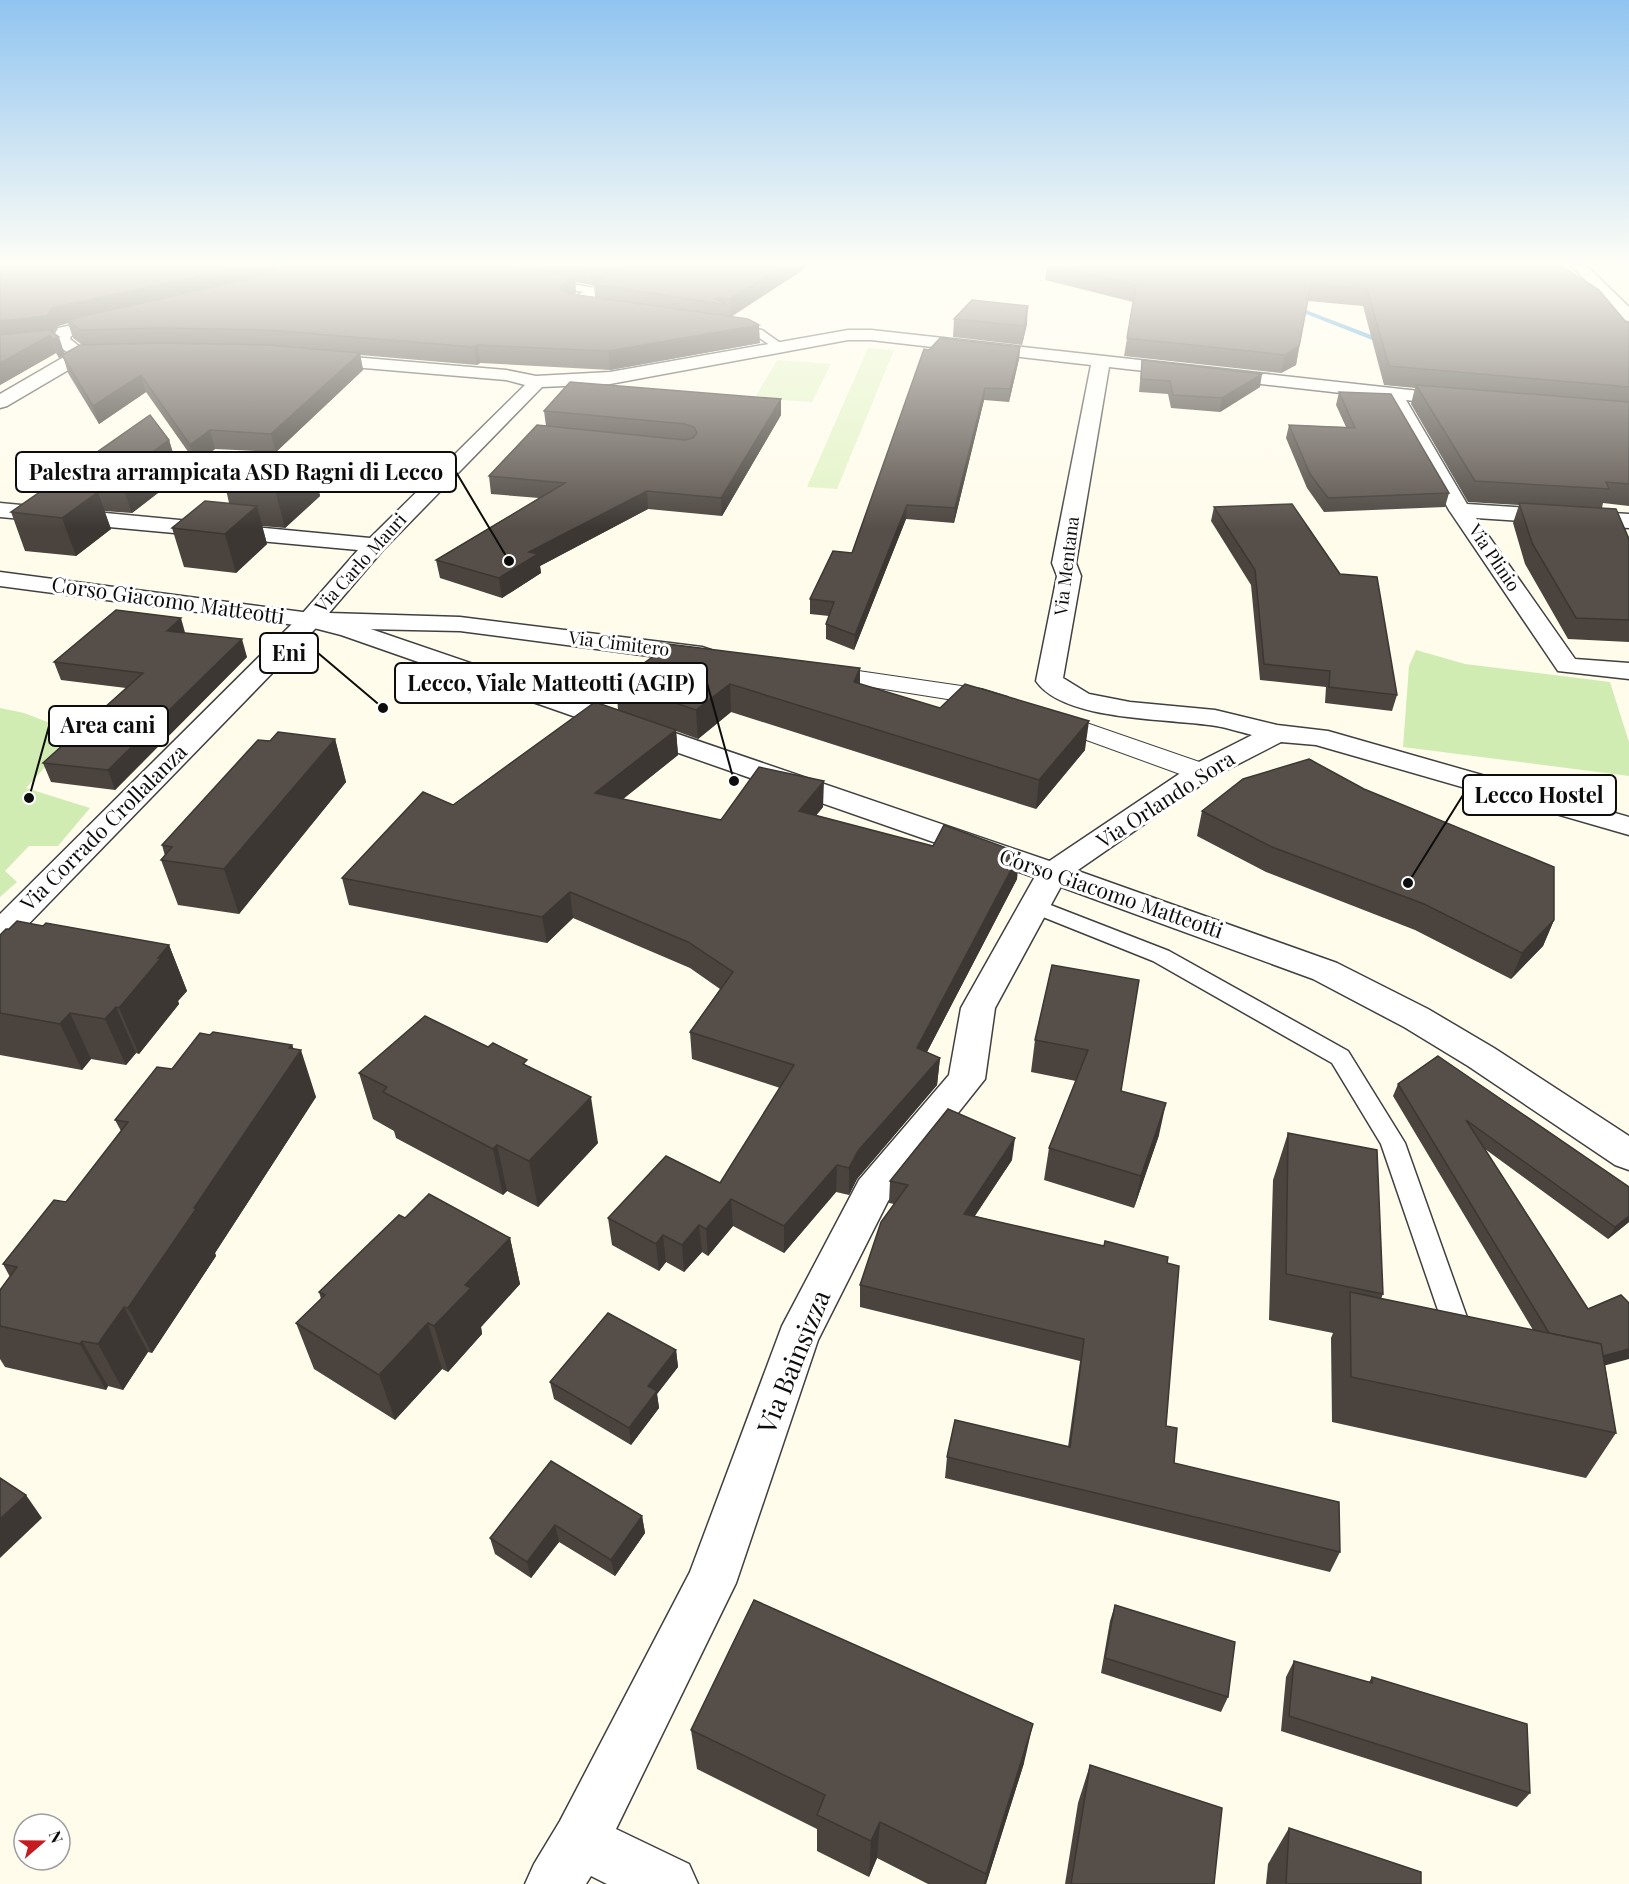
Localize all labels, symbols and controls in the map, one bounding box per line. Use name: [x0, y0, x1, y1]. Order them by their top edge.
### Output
callout: Palestra arrampicata ASD Ragni di Lecco: [16, 452, 456, 492]
text: Palestra arrampicata ASD Ragni di Lecco: [29, 456, 443, 486]
street label: Via Carlo Mauri: [309, 508, 411, 618]
street label: Via Mentana: [1048, 515, 1084, 618]
street label: Via Plinio: [1463, 518, 1526, 596]
street label: Corso Giacomo Matteotti: [50, 569, 287, 629]
street label: Via Cimitero: [566, 625, 671, 661]
callout: Eni: [260, 633, 318, 673]
text: Eni: [272, 637, 306, 667]
callout: Lecco, Viale Matteotti (AGIP): [395, 663, 707, 703]
text: Lecco, Viale Matteotti (AGIP): [407, 667, 695, 697]
callout: Area cani: [49, 706, 168, 746]
text: Area cani: [60, 709, 156, 739]
street label: Via Corrado Crollalanza: [12, 737, 192, 917]
street label: Via Orlando Sora: [1090, 743, 1240, 854]
callout: Lecco Hostel: [1463, 775, 1616, 815]
text: Lecco Hostel: [1474, 779, 1604, 809]
street label: Corso Giacomo Matteotti: [996, 841, 1227, 944]
street label: Via Bainsizza: [748, 1285, 837, 1439]
north arrow: [12, 1812, 72, 1872]
text: N: [45, 1828, 69, 1846]

